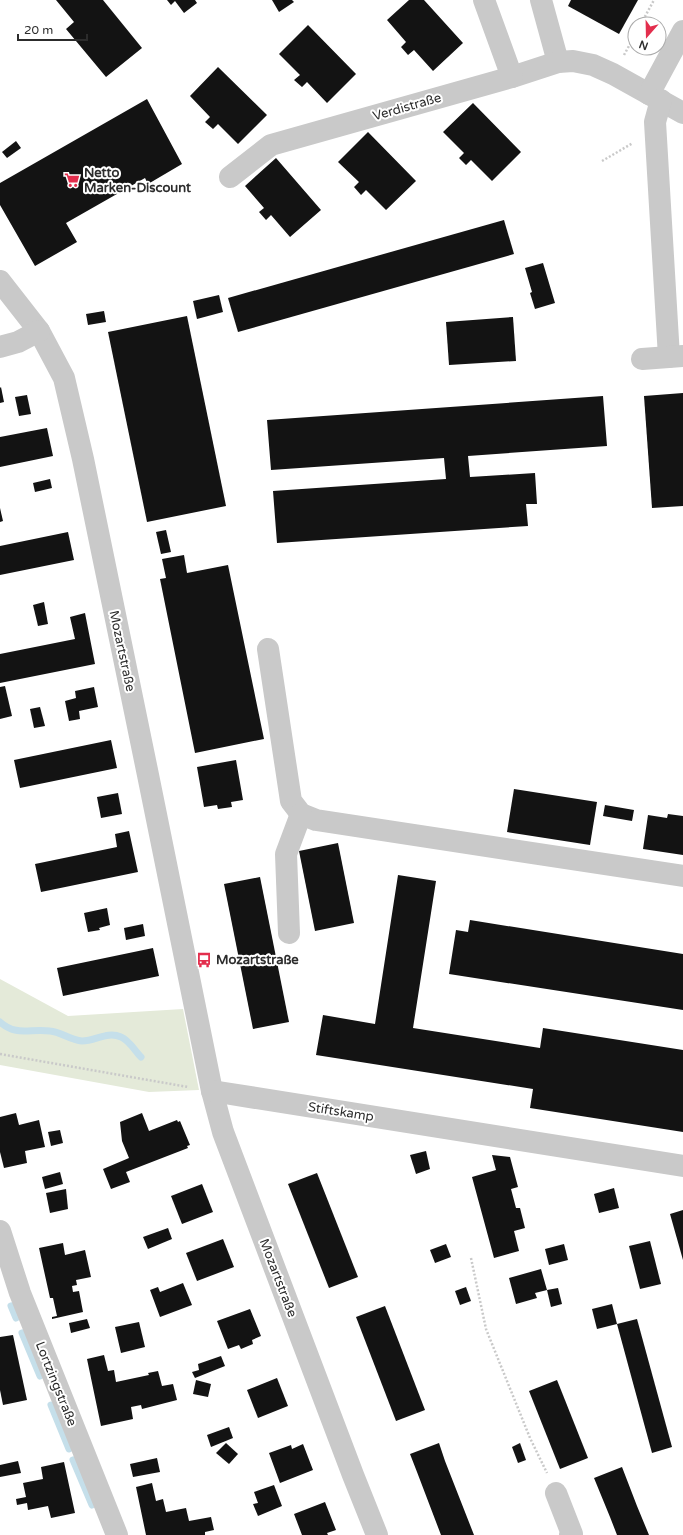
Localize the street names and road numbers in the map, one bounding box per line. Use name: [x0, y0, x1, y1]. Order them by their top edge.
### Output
street label: Verdistraße: [371, 90, 443, 124]
street label: Mozartstraße: [106, 609, 138, 693]
street label: Stiftskamp: [307, 1099, 375, 1125]
street label: Mozartstraße: [256, 1237, 300, 1319]
street label: Lortzingstraße: [32, 1339, 80, 1429]

